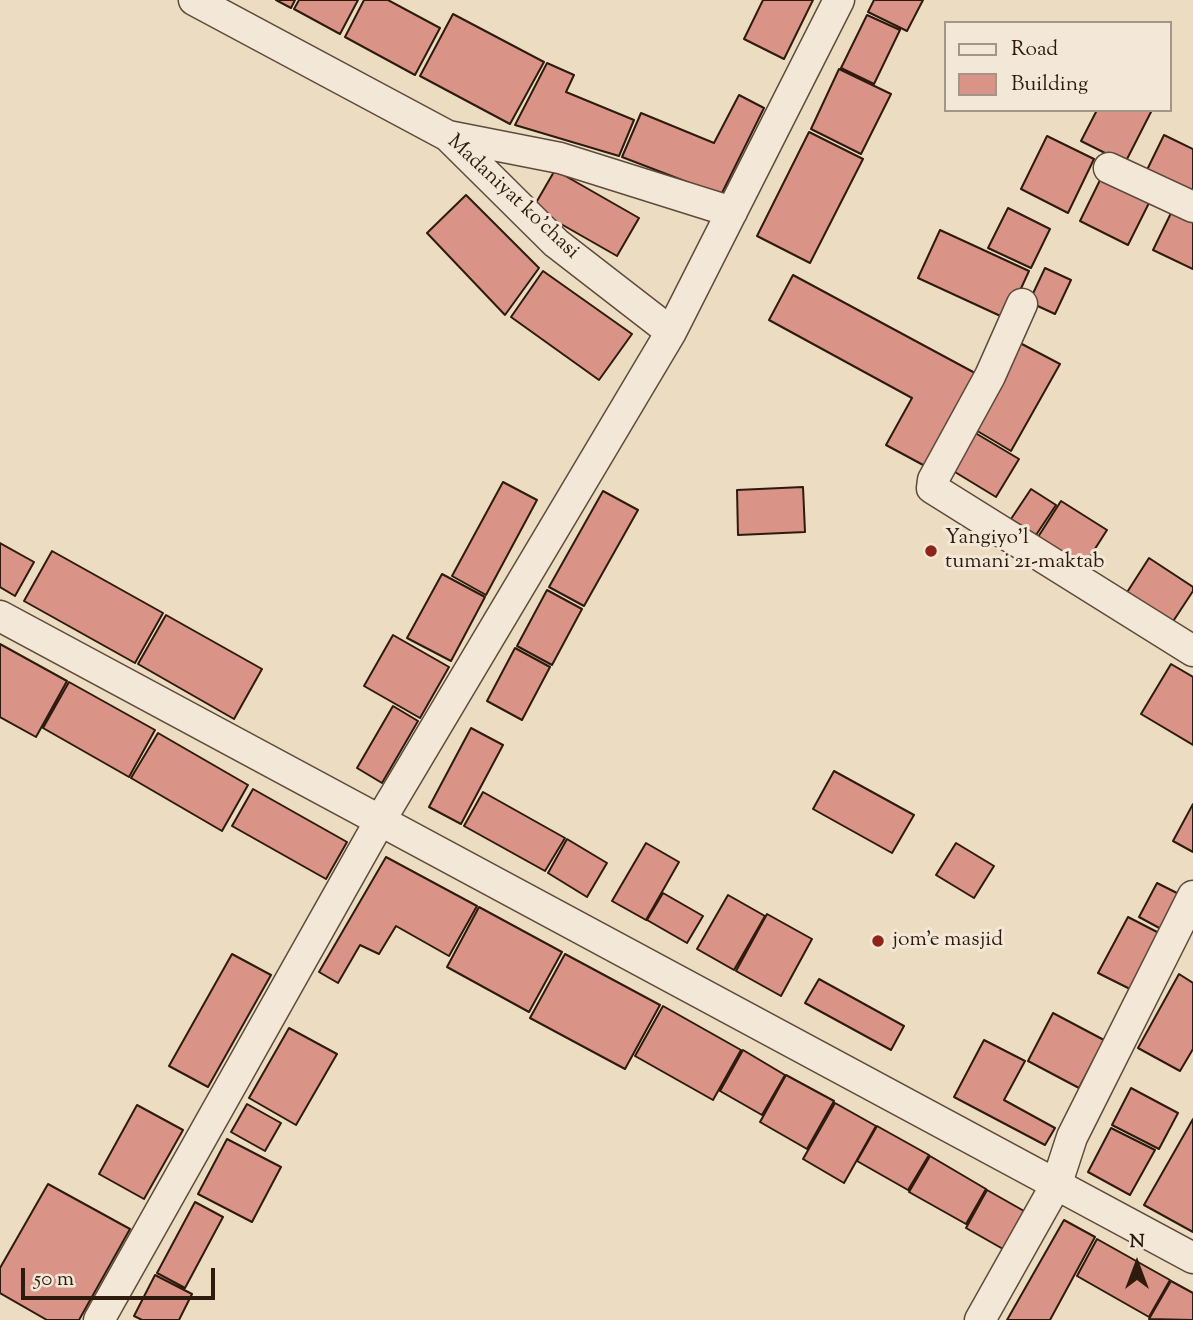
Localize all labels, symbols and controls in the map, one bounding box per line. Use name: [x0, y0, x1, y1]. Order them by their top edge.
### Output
legend: [944, 21, 1172, 112]
text: Road: [1011, 35, 1058, 65]
text: Building: [1011, 70, 1088, 100]
street label: Madaniyat ko'chasi: [441, 130, 583, 266]
place label: Yangiyo'l tumani 21-maktab: [945, 526, 1104, 576]
marker: Yangiyo'l tumani 21-maktab: [923, 543, 939, 559]
place label: jom'e masjid: [892, 928, 1003, 954]
marker: jom'e masjid: [870, 933, 886, 949]
north arrow: [1102, 1229, 1172, 1299]
text: N: [1129, 1229, 1145, 1256]
scale bar: [24, 1254, 219, 1298]
text: 50 m: [34, 1265, 74, 1295]

